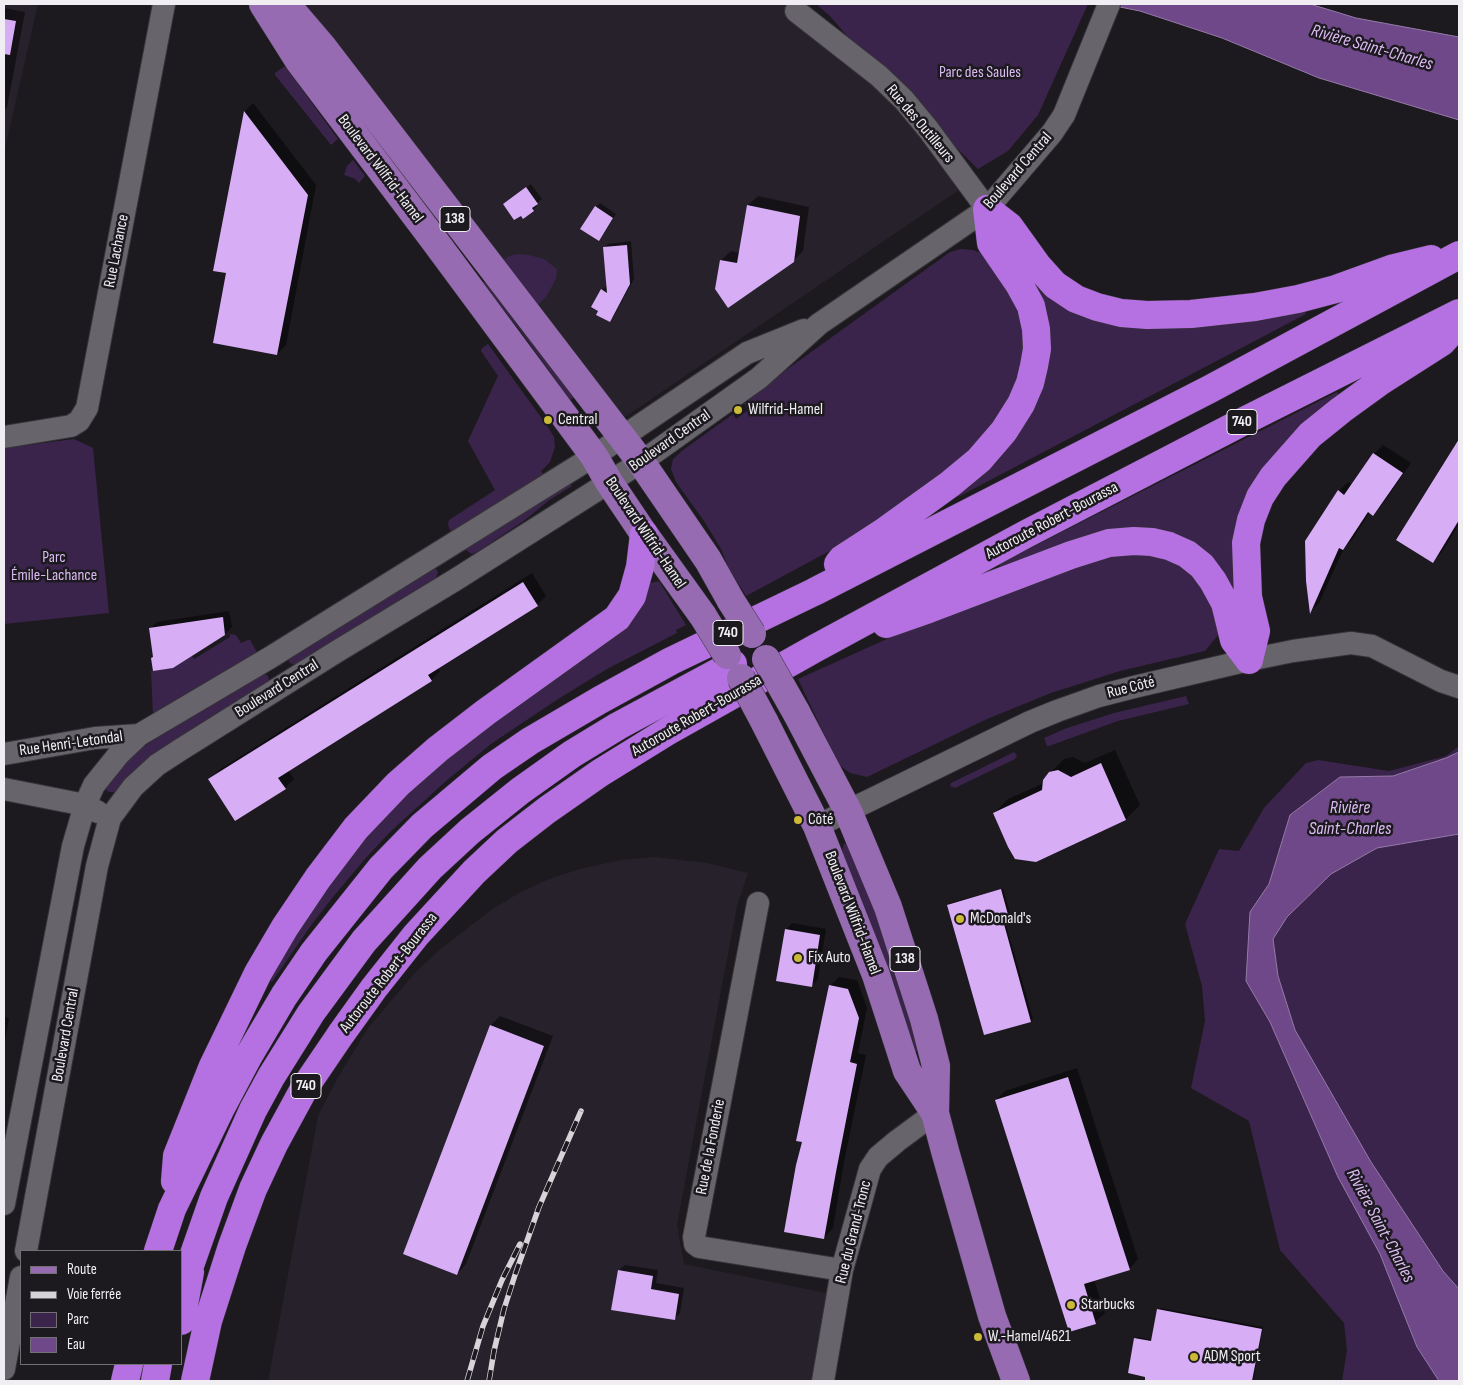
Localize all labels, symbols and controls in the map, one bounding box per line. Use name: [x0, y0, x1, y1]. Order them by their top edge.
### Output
water label: Rivière Saint-Charles: [1309, 20, 1435, 76]
park label: Parc des Saules: [939, 63, 1021, 83]
street label: Rue des Outilleurs: [882, 81, 958, 167]
street label: Boulevard Wilfrid-Hamel: [333, 111, 427, 227]
street label: Boulevard Central: [980, 129, 1056, 213]
road number: 138: [440, 206, 470, 232]
street label: Rue Lachance: [101, 213, 133, 289]
place label: Wilfrid-Hamel: [748, 400, 823, 420]
marker: Wilfrid-Hamel: [732, 404, 744, 416]
street label: Boulevard Central: [626, 406, 714, 476]
place label: Central: [558, 410, 597, 430]
road number: 740: [1227, 410, 1257, 434]
marker: Central: [542, 414, 554, 426]
street label: Boulevard Wilfrid-Hamel: [601, 474, 689, 592]
street label: Autoroute Robert-Bourassa: [983, 478, 1121, 564]
park label: Parc Émile-Lachance: [11, 548, 97, 586]
road number: 740: [713, 620, 743, 646]
street label: Boulevard Central: [232, 656, 322, 722]
street label: Autoroute Robert-Bourassa: [628, 671, 766, 761]
street label: Rue Côté: [1105, 673, 1157, 703]
street label: Rue Henri-Letondal: [18, 727, 124, 761]
water label: Rivière Saint-Charles: [1309, 797, 1391, 840]
place label: Côté: [808, 810, 833, 830]
marker: Côté: [792, 814, 804, 826]
street label: Boulevard Wilfrid-Hamel: [820, 849, 884, 977]
street label: Autoroute Robert-Bourassa: [336, 909, 442, 1037]
place label: McDonald's: [970, 909, 1031, 929]
marker: McDonald's: [954, 913, 966, 925]
road number: 138: [890, 946, 920, 972]
place label: Fix Auto: [808, 948, 851, 968]
marker: Fix Auto: [792, 952, 804, 964]
street label: Boulevard Central: [48, 987, 84, 1083]
road number: 740: [291, 1074, 321, 1098]
street label: Rue de la Fonderie: [692, 1098, 730, 1196]
water label: Rivière Saint-Charles: [1341, 1165, 1419, 1287]
street label: Rue du Grand-Tronc: [832, 1178, 876, 1286]
legend: [20, 1250, 182, 1365]
text: Route: [67, 1260, 97, 1279]
text: Voie ferrée: [67, 1285, 121, 1304]
place label: Starbucks: [1081, 1295, 1135, 1315]
marker: Starbucks: [1065, 1299, 1077, 1311]
text: Parc: [67, 1310, 89, 1329]
place label: W.-Hamel/4621: [988, 1327, 1071, 1347]
marker: W.-Hamel/4621: [972, 1331, 984, 1343]
text: Eau: [67, 1335, 85, 1354]
place label: ADM Sport: [1204, 1347, 1261, 1367]
marker: ADM Sport: [1188, 1351, 1200, 1363]

